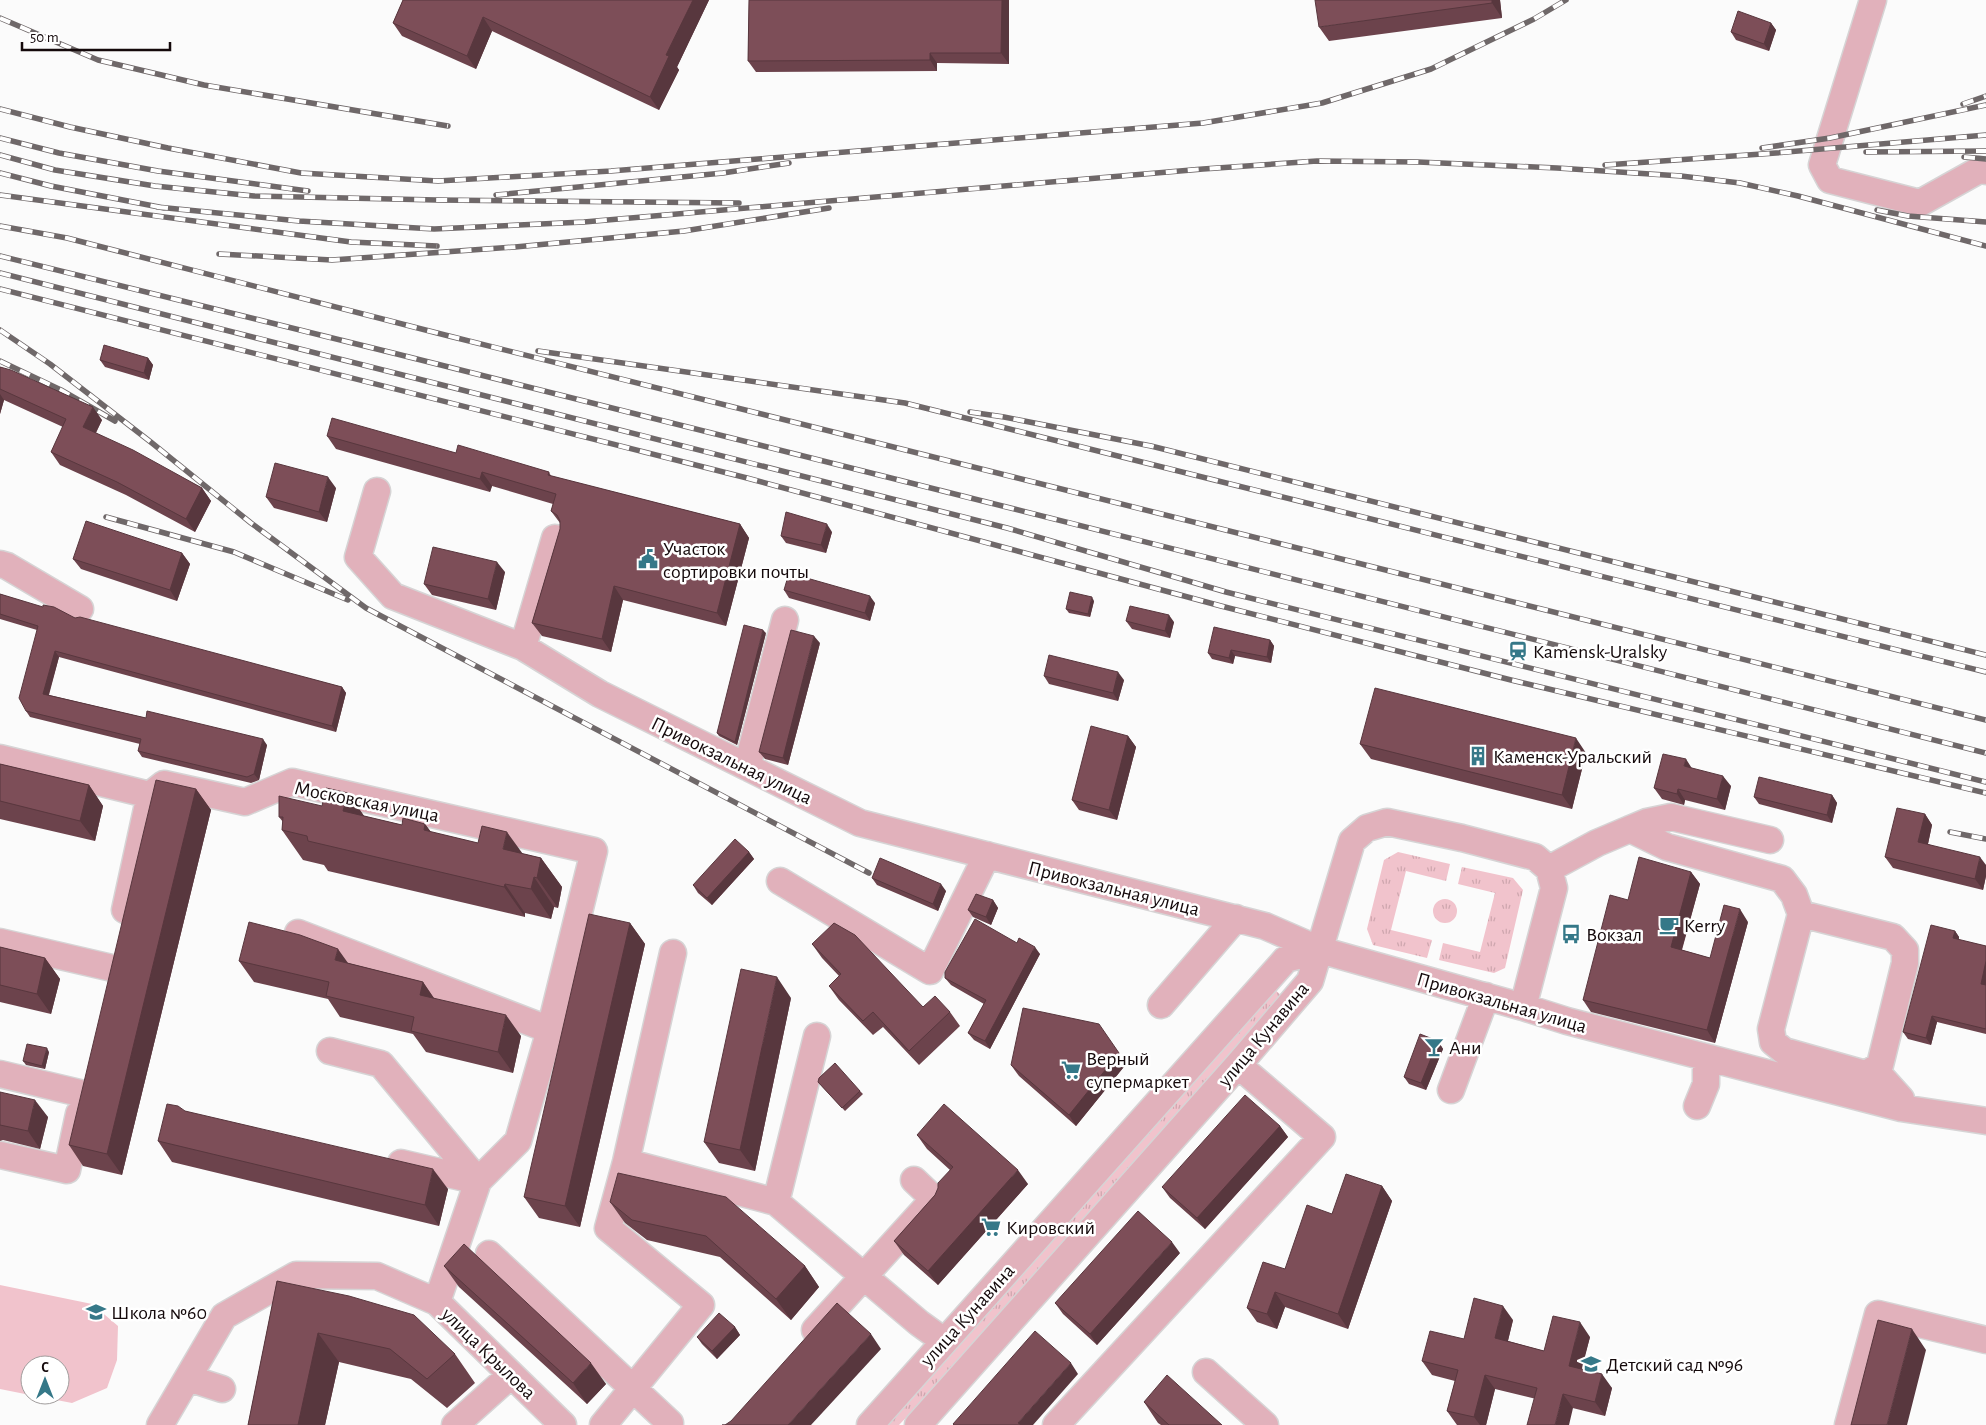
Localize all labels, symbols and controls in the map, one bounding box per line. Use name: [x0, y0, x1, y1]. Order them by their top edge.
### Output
scale bar: [22, 20, 170, 52]
text: 50 m: [30, 30, 59, 45]
place label: Участок сортировки почты: [663, 539, 809, 582]
public building icon: Участок сортировки почты: [637, 548, 659, 570]
station icon: Kamensk-Uralsky: [1507, 640, 1529, 662]
place label: Kamensk-Uralsky: [1533, 642, 1668, 662]
street label: Привокзальная улица: [648, 713, 815, 808]
building icon: Каменск-Уральский: [1467, 745, 1489, 767]
place label: Каменск-Уральский: [1493, 747, 1652, 767]
street label: Московская улица: [293, 778, 441, 826]
street label: Привокзальная улица: [1026, 858, 1202, 920]
cafe icon: Kerry: [1658, 914, 1680, 936]
place label: Kerry: [1684, 916, 1726, 936]
bus stop icon: Вокзал: [1560, 923, 1582, 945]
place label: Вокзал: [1586, 925, 1642, 945]
street label: Привокзальная улица: [1414, 969, 1589, 1037]
street label: улица Кунавина: [1214, 979, 1313, 1091]
bar icon: Ани: [1423, 1036, 1445, 1058]
place label: Ани: [1449, 1038, 1482, 1058]
place label: Верный супермаркет: [1086, 1049, 1190, 1092]
supermarket icon: Верный супермаркет: [1060, 1059, 1082, 1081]
supermarket icon: Кировский: [980, 1216, 1002, 1238]
place label: Кировский: [1006, 1218, 1095, 1238]
street label: улица Кунавина: [916, 1261, 1019, 1371]
school or university icon: Школа №60: [85, 1301, 107, 1323]
place label: Школа №60: [111, 1303, 207, 1323]
street label: улица Крылова: [437, 1304, 539, 1403]
school or university icon: Детский сад №96: [1580, 1353, 1602, 1375]
north arrow: [20, 1355, 70, 1405]
place label: Детский сад №96: [1606, 1355, 1743, 1375]
text: С: [41, 1361, 49, 1375]

